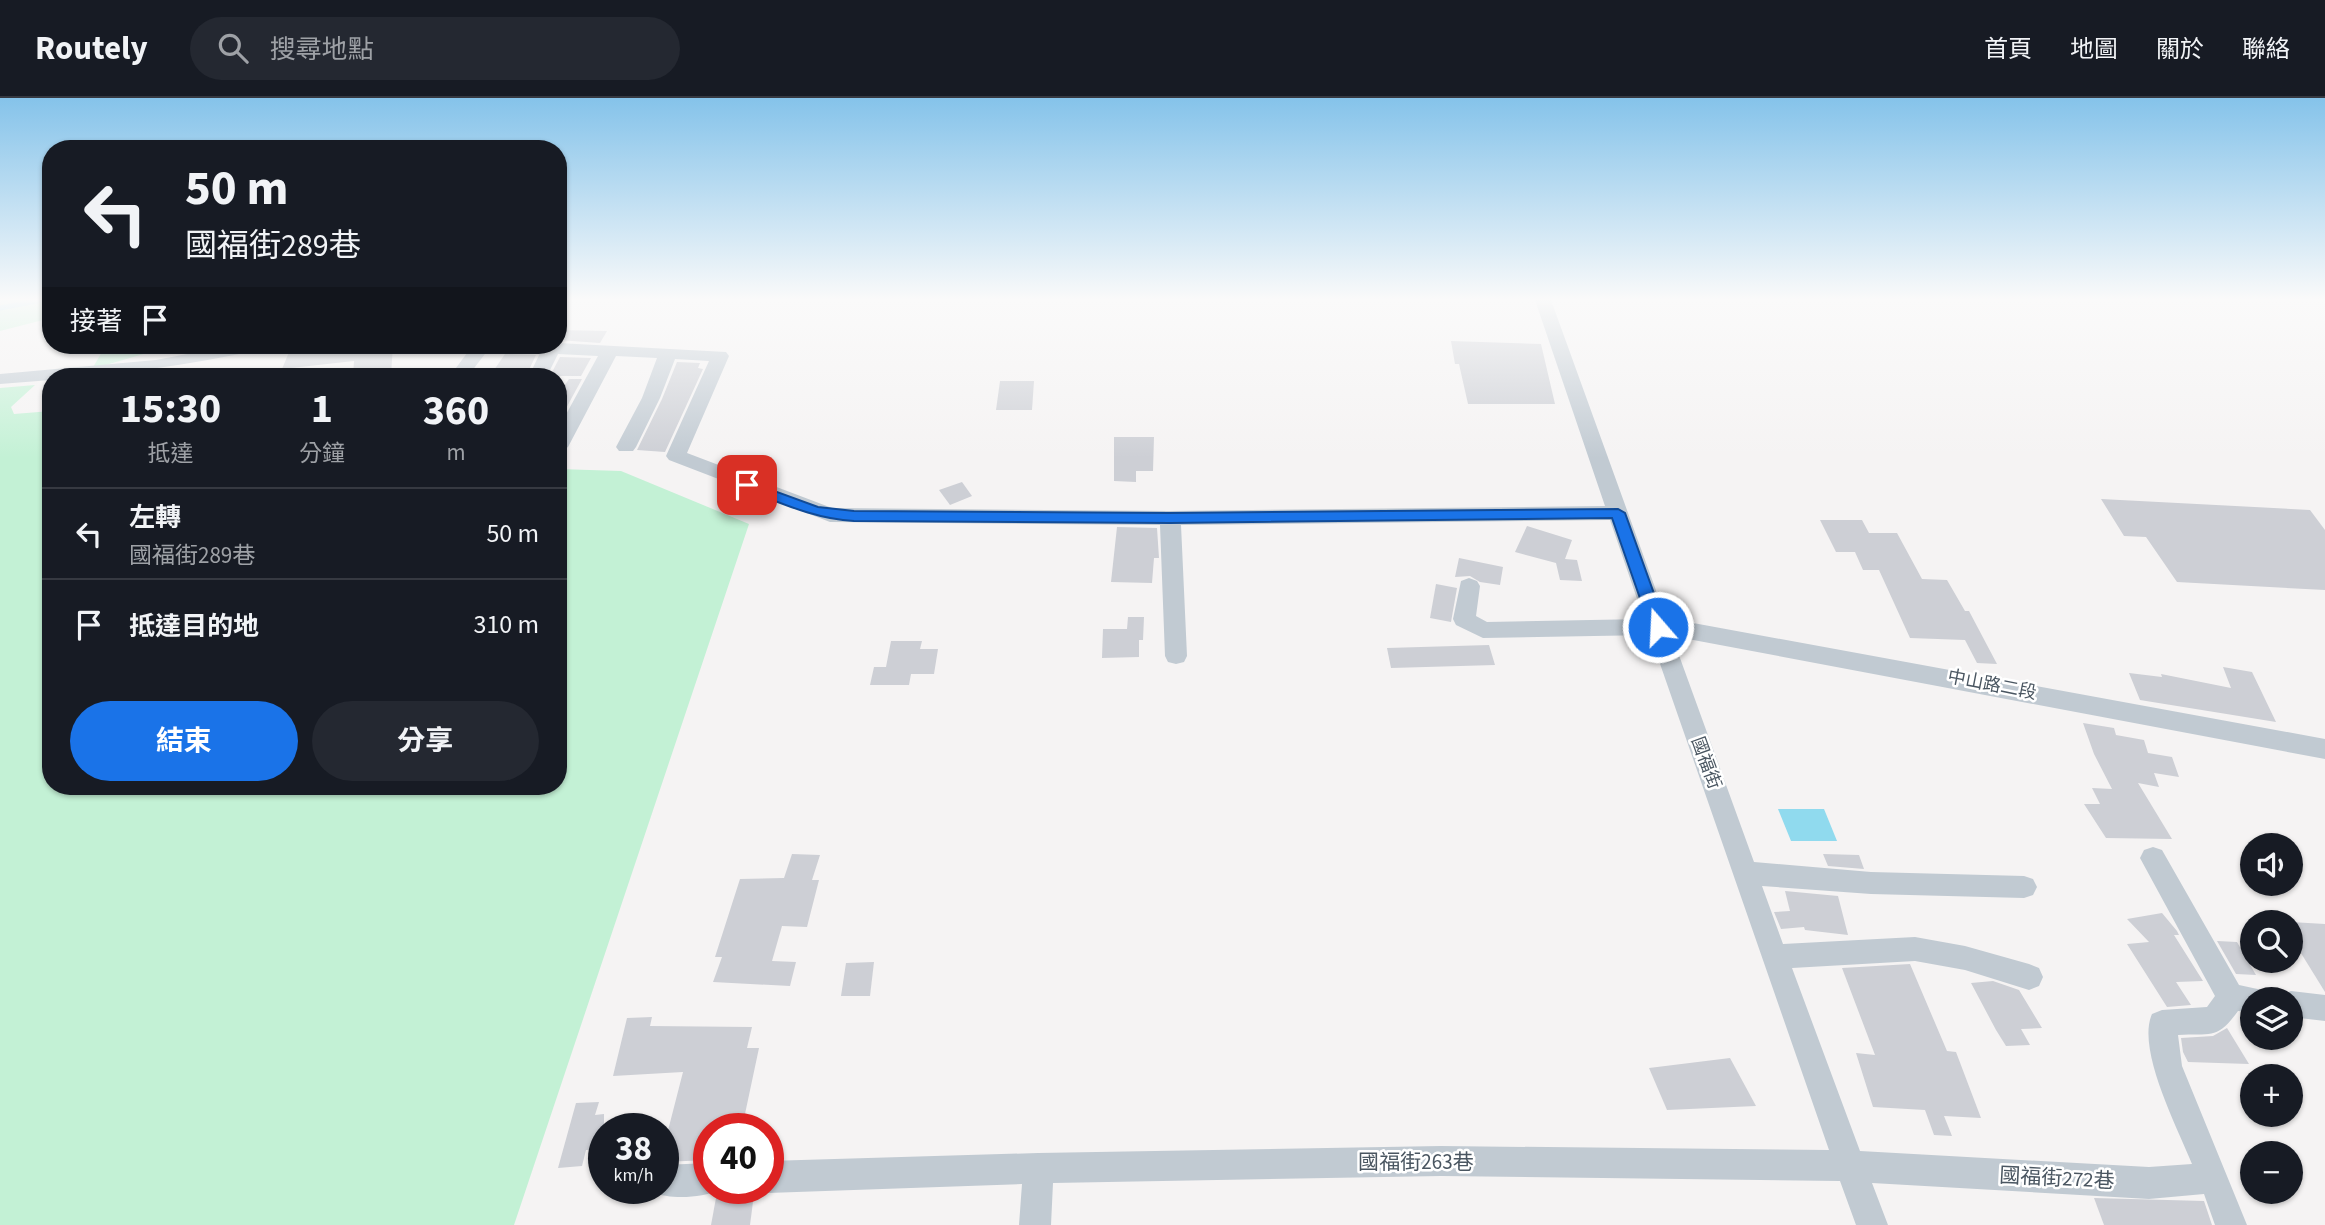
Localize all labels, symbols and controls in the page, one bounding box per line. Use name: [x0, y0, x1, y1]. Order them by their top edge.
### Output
search box: [190, 17, 680, 80]
text: Routely: [35, 25, 148, 72]
icon: search: [214, 29, 252, 67]
text: 搜尋地點: [270, 31, 374, 68]
text: 首頁: [1984, 32, 2032, 67]
text: 地圖: [2070, 32, 2118, 67]
text: 關於: [2156, 32, 2204, 67]
text: 聯絡: [2242, 32, 2290, 67]
text: 50 m: [185, 154, 289, 224]
icon: left: [70, 168, 161, 259]
text: 國福街289巷: [185, 223, 361, 269]
icon: arrive: [136, 301, 174, 339]
text: 接著: [70, 303, 122, 340]
text: 15:30: [120, 379, 221, 439]
text: 1: [311, 379, 333, 439]
text: 360: [423, 381, 489, 441]
text: m: [446, 436, 465, 469]
text: 抵達: [147, 437, 193, 470]
text: 分鐘: [299, 437, 345, 470]
pin: [717, 455, 777, 515]
icon: arrive: [728, 466, 766, 504]
text: 左轉: [129, 499, 181, 536]
icon: left: [70, 515, 108, 553]
text: 50 m: [486, 515, 539, 552]
text: 國福街289巷: [129, 539, 255, 572]
position arrow: [1621, 590, 1695, 664]
icon: arrive: [70, 606, 108, 644]
text: 310 m: [473, 606, 539, 643]
text: 抵達目的地: [129, 608, 259, 645]
street label: 中山路二段: [1945, 664, 2039, 706]
button: 結束: [70, 701, 298, 781]
button: 分享: [312, 701, 539, 781]
street label: 國福街: [1685, 733, 1727, 793]
map controls: [2240, 833, 2303, 1204]
button: sound: [2240, 833, 2303, 896]
button: search: [2240, 910, 2303, 973]
button: layers: [2240, 987, 2303, 1050]
button: +: [2240, 1064, 2303, 1127]
speed limit sign: 40: [693, 1113, 784, 1204]
text: 38: [615, 1124, 652, 1174]
button: −: [2240, 1141, 2303, 1204]
street label: 國福街263巷: [1358, 1147, 1474, 1177]
street label: 國福街272巷: [1999, 1160, 2115, 1196]
text: km/h: [614, 1163, 653, 1188]

